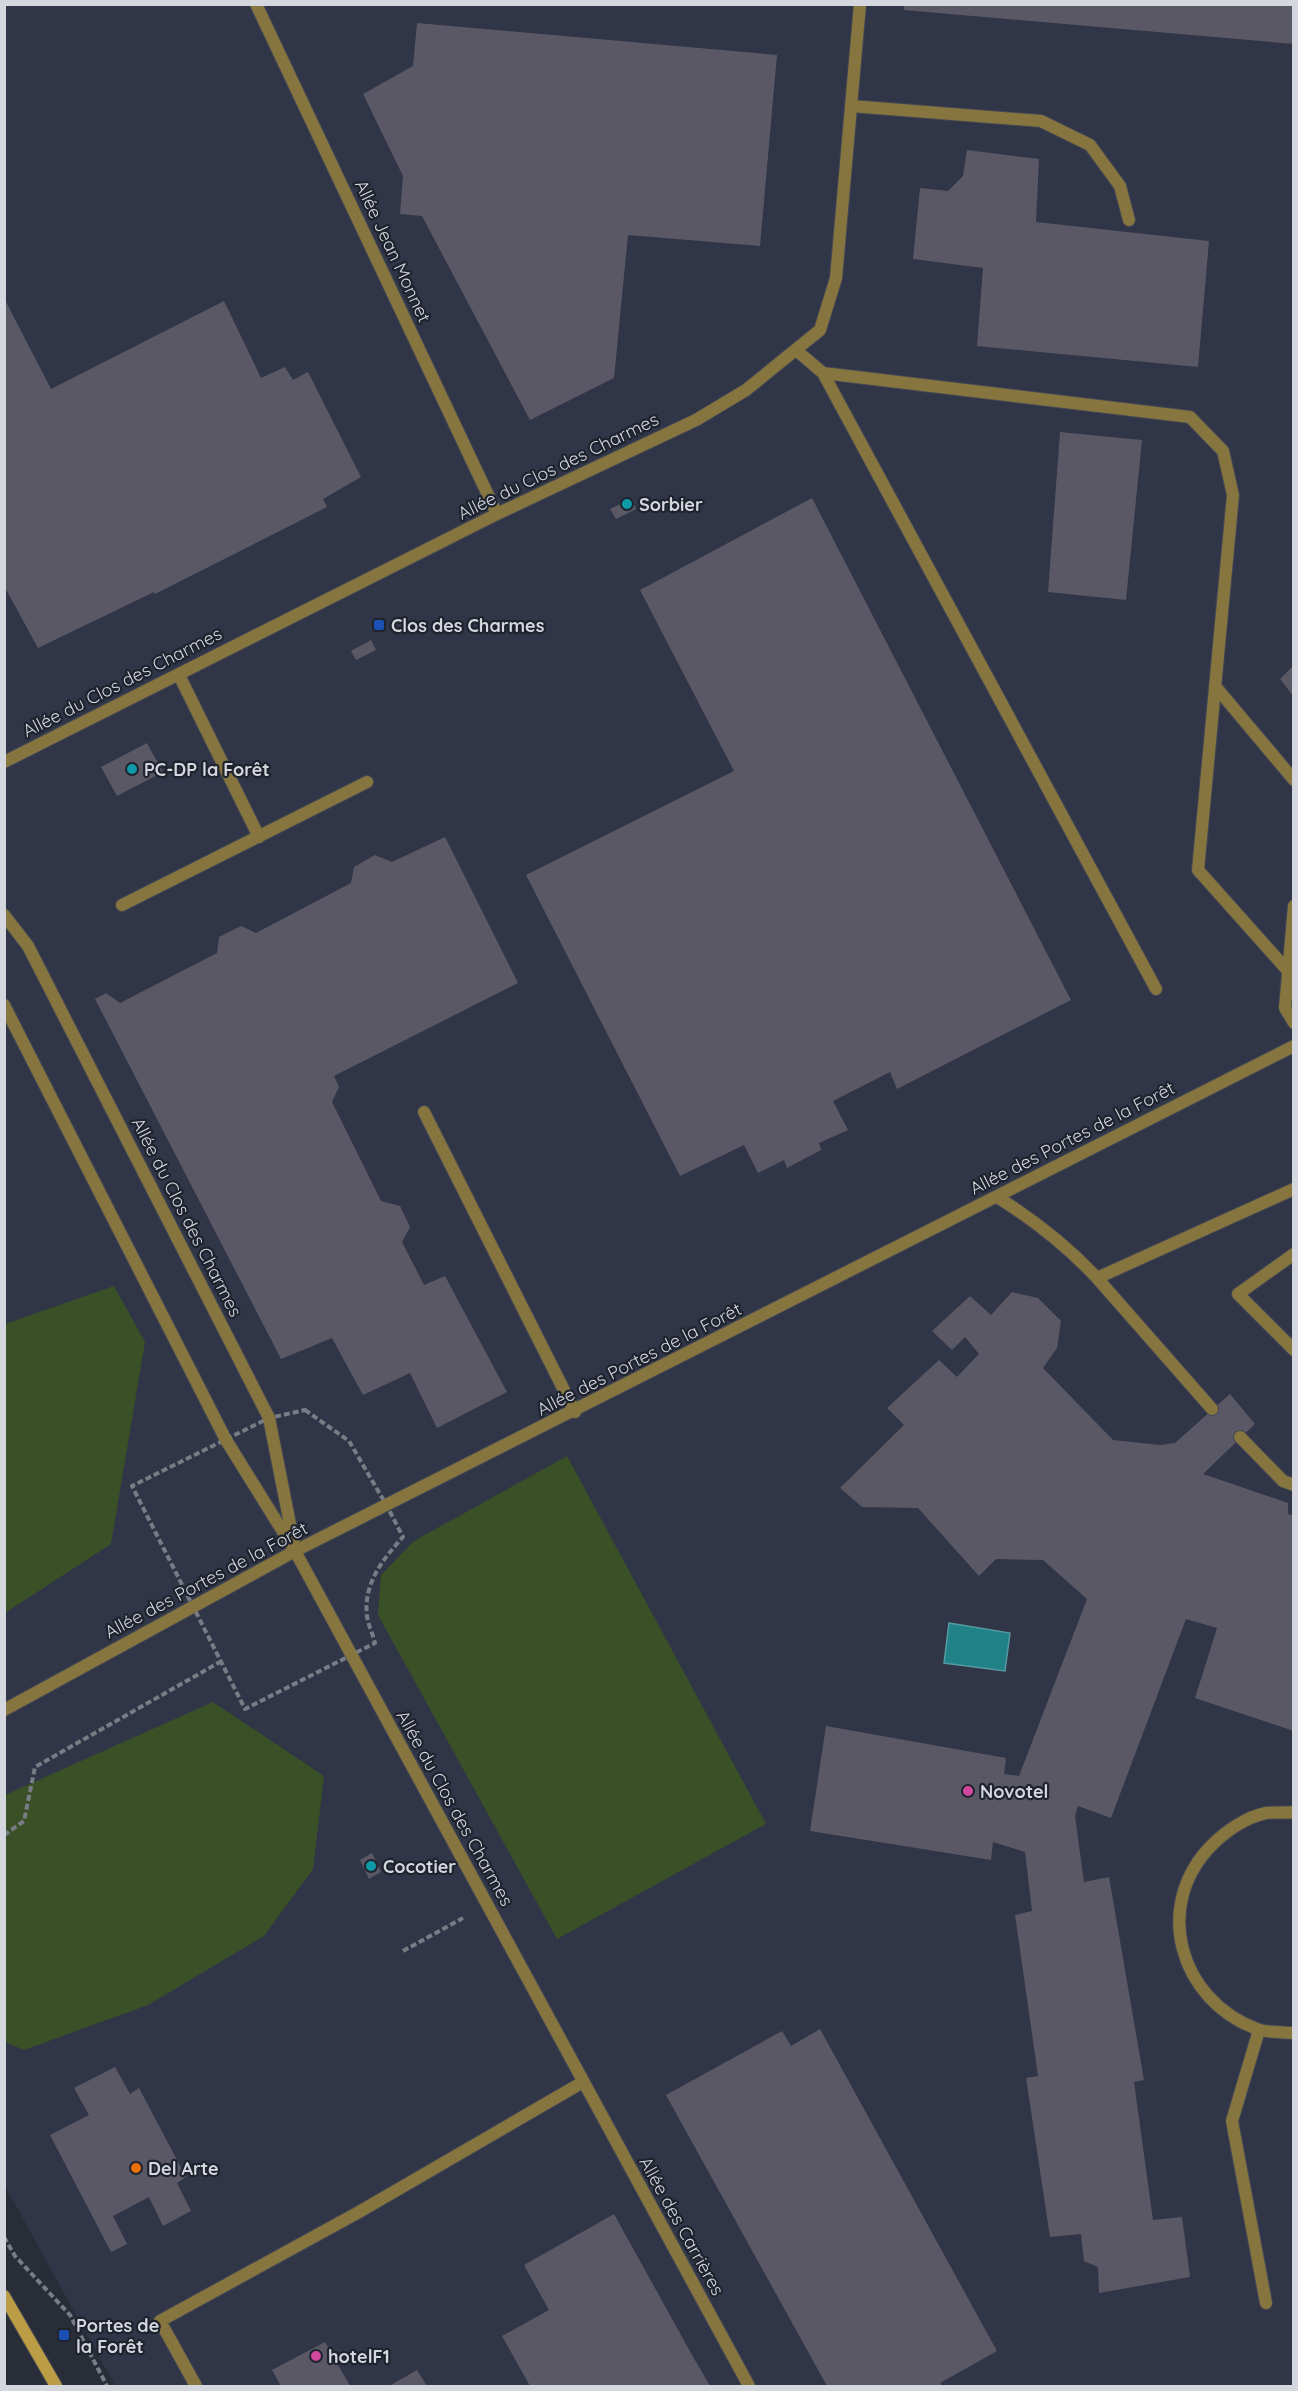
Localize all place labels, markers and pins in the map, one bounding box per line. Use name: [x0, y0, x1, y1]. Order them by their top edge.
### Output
place label: Sorbier: [639, 493, 703, 516]
marker: Sorbier: [620, 497, 634, 511]
place label: Clos des Charmes: [391, 614, 545, 637]
marker: Clos des Charmes: [372, 618, 386, 632]
place label: PC-DP la Forêt: [144, 758, 270, 781]
marker: PC-DP la Forêt: [125, 762, 139, 776]
place label: Novotel: [980, 1780, 1048, 1803]
marker: Novotel: [961, 1784, 975, 1798]
place label: Cocotier: [383, 1855, 456, 1878]
marker: Cocotier: [364, 1859, 378, 1873]
place label: Del Arte: [148, 2157, 219, 2180]
marker: Del Arte: [129, 2161, 143, 2175]
place label: Portes de la Forêt: [76, 2314, 159, 2358]
marker: Portes de la Forêt: [57, 2328, 71, 2342]
place label: hotelF1: [328, 2345, 390, 2368]
marker: hotelF1: [309, 2349, 323, 2363]

